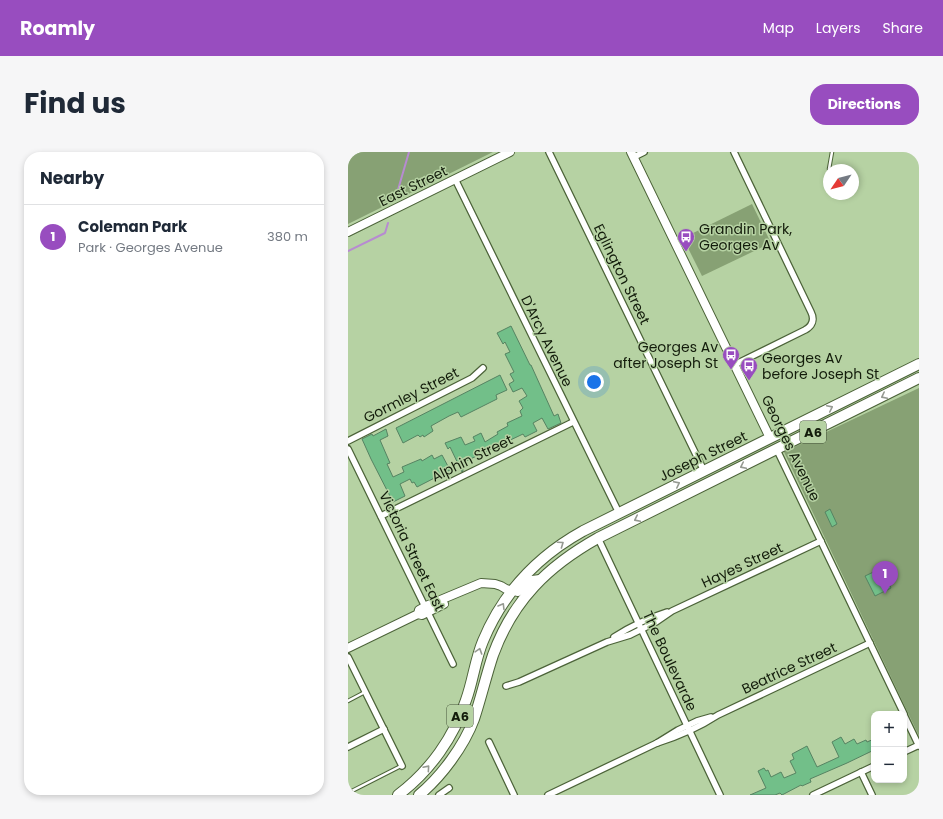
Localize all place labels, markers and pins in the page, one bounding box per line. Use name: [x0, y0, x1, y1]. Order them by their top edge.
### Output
place label: Grandin Park, Georges Av: [699, 219, 792, 255]
bus stop icon: Grandin Park, Georges Av: [676, 227, 696, 252]
place label: Georges Av after Joseph St: [613, 337, 718, 373]
bus stop icon: Georges Av after Joseph St: [721, 345, 741, 370]
place label: Georges Av before Joseph St: [762, 348, 879, 384]
bus stop icon: Georges Av before Joseph St: [739, 356, 759, 381]
pin: 1: [872, 561, 898, 594]

